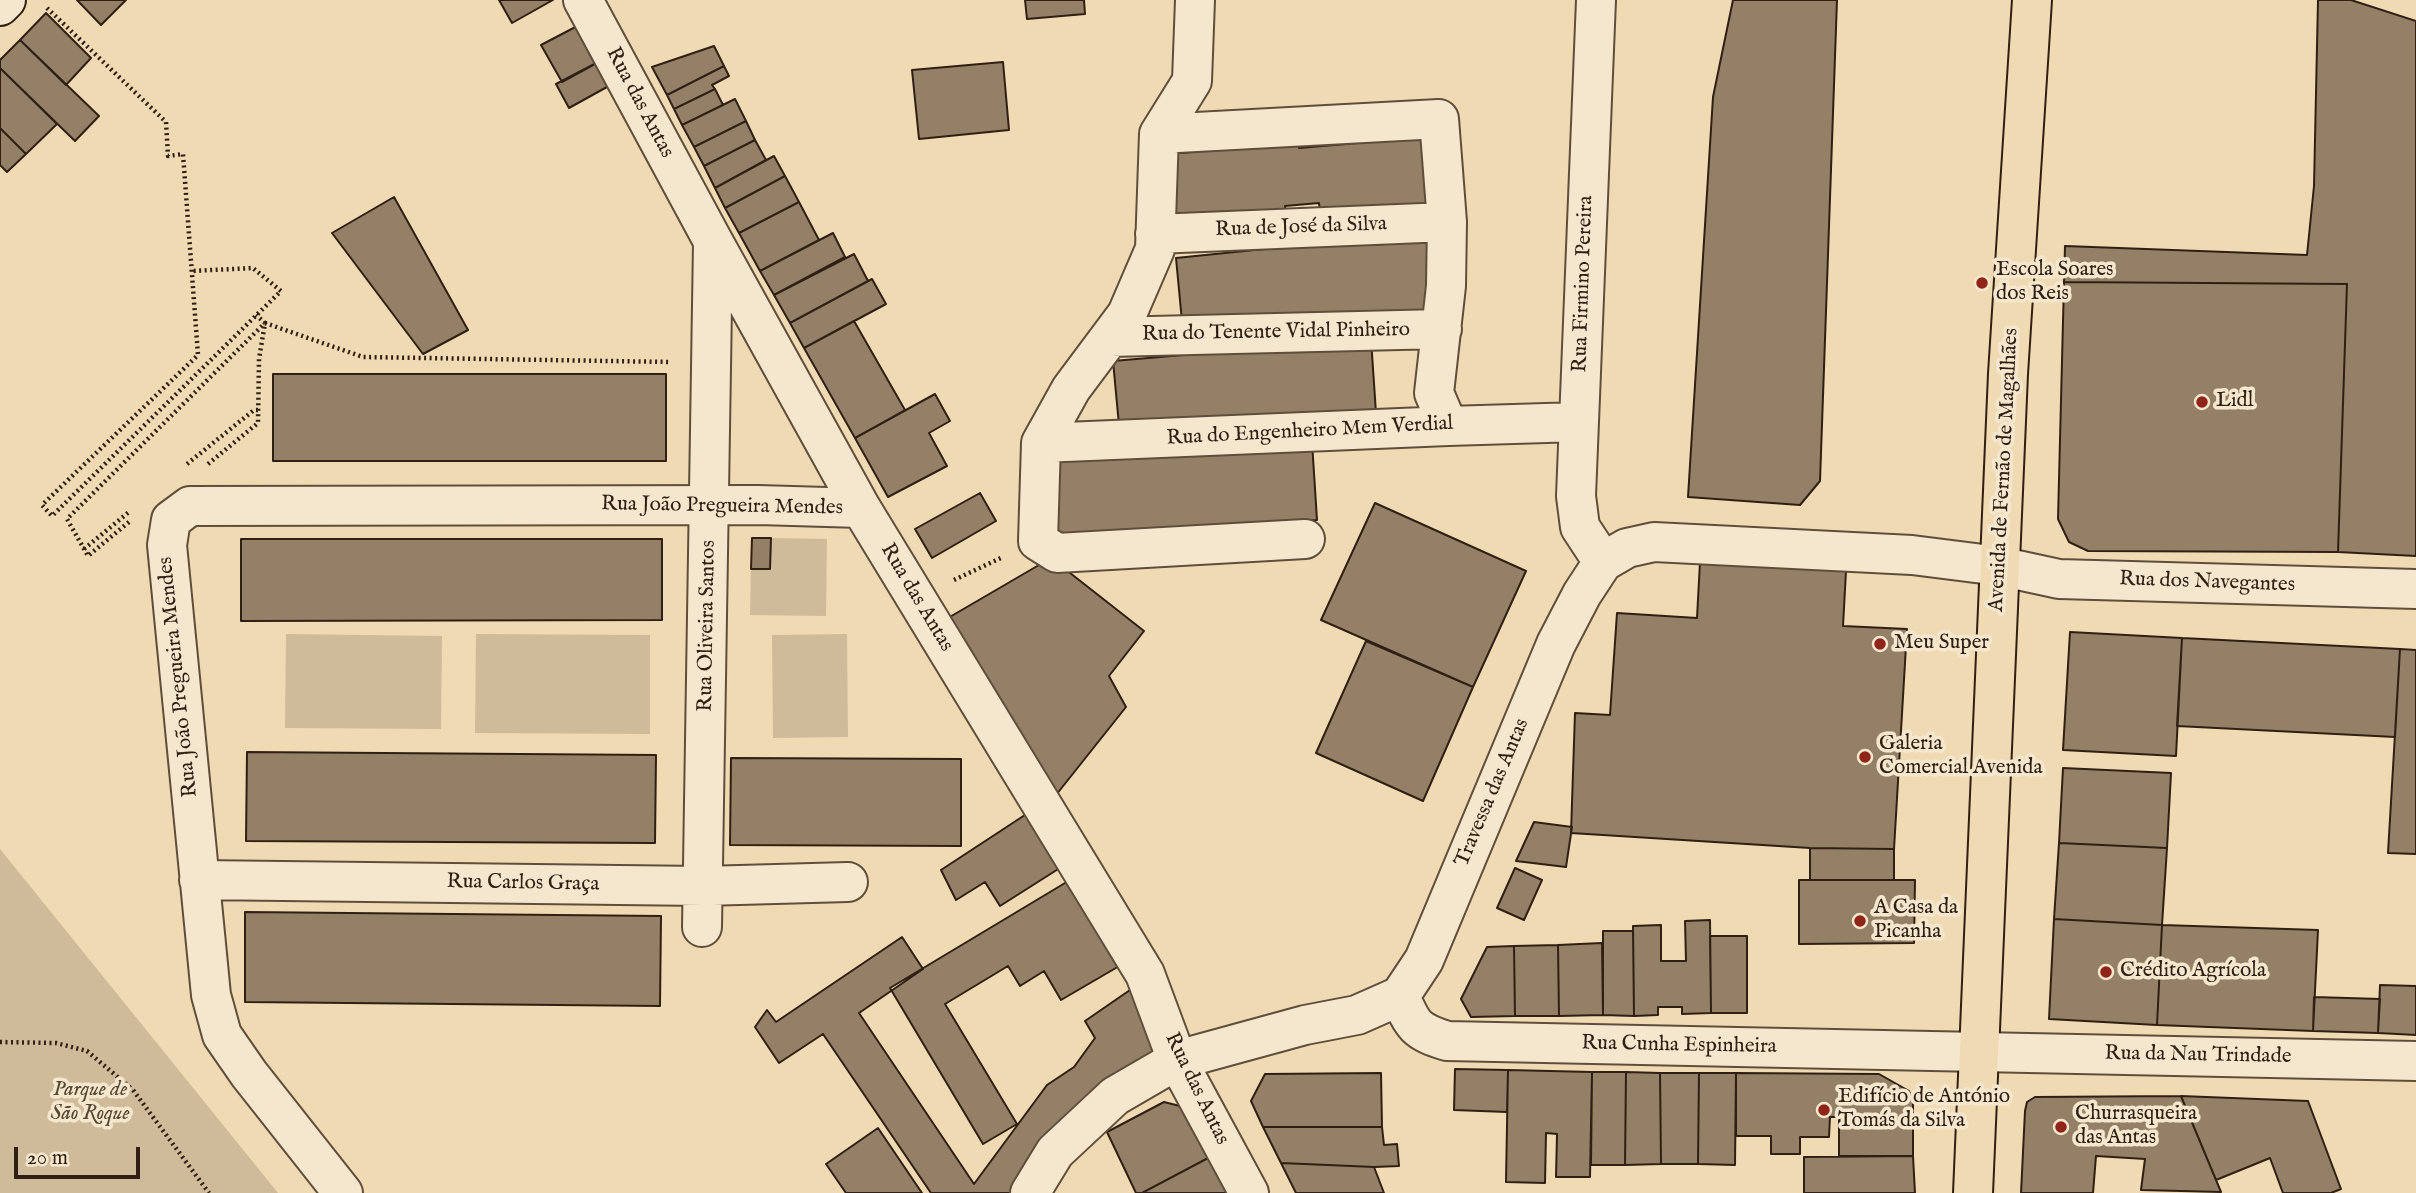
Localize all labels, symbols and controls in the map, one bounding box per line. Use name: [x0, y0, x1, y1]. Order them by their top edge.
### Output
street label: Rua das Antas: [599, 43, 679, 163]
street label: Rua Firmino Pereira: [1568, 195, 1600, 373]
street label: Rua de José da Silva: [1215, 212, 1387, 244]
place label: Escola Soares dos Reis: [1996, 258, 2113, 308]
marker: Escola Soares dos Reis: [1974, 275, 1990, 291]
street label: Rua do Tenente Vidal Pinheiro: [1142, 318, 1410, 348]
street label: Avenida de Fernão de Magalhães: [1985, 328, 2025, 612]
place label: Lidl: [2216, 389, 2253, 415]
marker: Lidl: [2194, 394, 2210, 410]
street label: Rua do Engenheiro Mem Verdial: [1166, 412, 1454, 452]
street label: Rua João Pregueira Mendes: [601, 492, 843, 522]
street label: Rua das Antas: [874, 539, 958, 657]
street label: Rua Oliveira Santos: [694, 540, 722, 712]
street label: Rua João Pregueira Mendes: [154, 555, 204, 799]
street label: Rua dos Navegantes: [2119, 567, 2295, 599]
place label: Meu Super: [1894, 631, 1989, 657]
marker: Meu Super: [1872, 636, 1888, 652]
street label: Travessa das Antas: [1450, 715, 1536, 871]
place label: Galeria Comercial Avenida: [1879, 732, 2042, 782]
marker: Galeria Comercial Avenida: [1857, 749, 1873, 765]
street label: Rua Carlos Graça: [446, 870, 600, 898]
place label: A Casa da Picanha: [1874, 896, 1958, 946]
marker: A Casa da Picanha: [1852, 913, 1868, 929]
place label: Crédito Agrícola: [2120, 959, 2266, 985]
marker: Crédito Agrícola: [2098, 964, 2114, 980]
street label: Rua das Antas: [1158, 1029, 1234, 1149]
street label: Rua Cunha Espinheira: [1581, 1032, 1777, 1060]
street label: Rua da Nau Trindade: [2104, 1042, 2292, 1070]
park label: Parque de São Roque: [51, 1078, 129, 1128]
place label: Edifício de António Tomás da Silva: [1838, 1085, 2010, 1135]
marker: Edifício de António Tomás da Silva: [1816, 1102, 1832, 1118]
place label: Churrasqueira das Antas: [2075, 1102, 2197, 1152]
marker: Churrasqueira das Antas: [2053, 1119, 2069, 1135]
scale bar: [18, 1134, 144, 1178]
text: 20 m: [27, 1145, 68, 1172]

